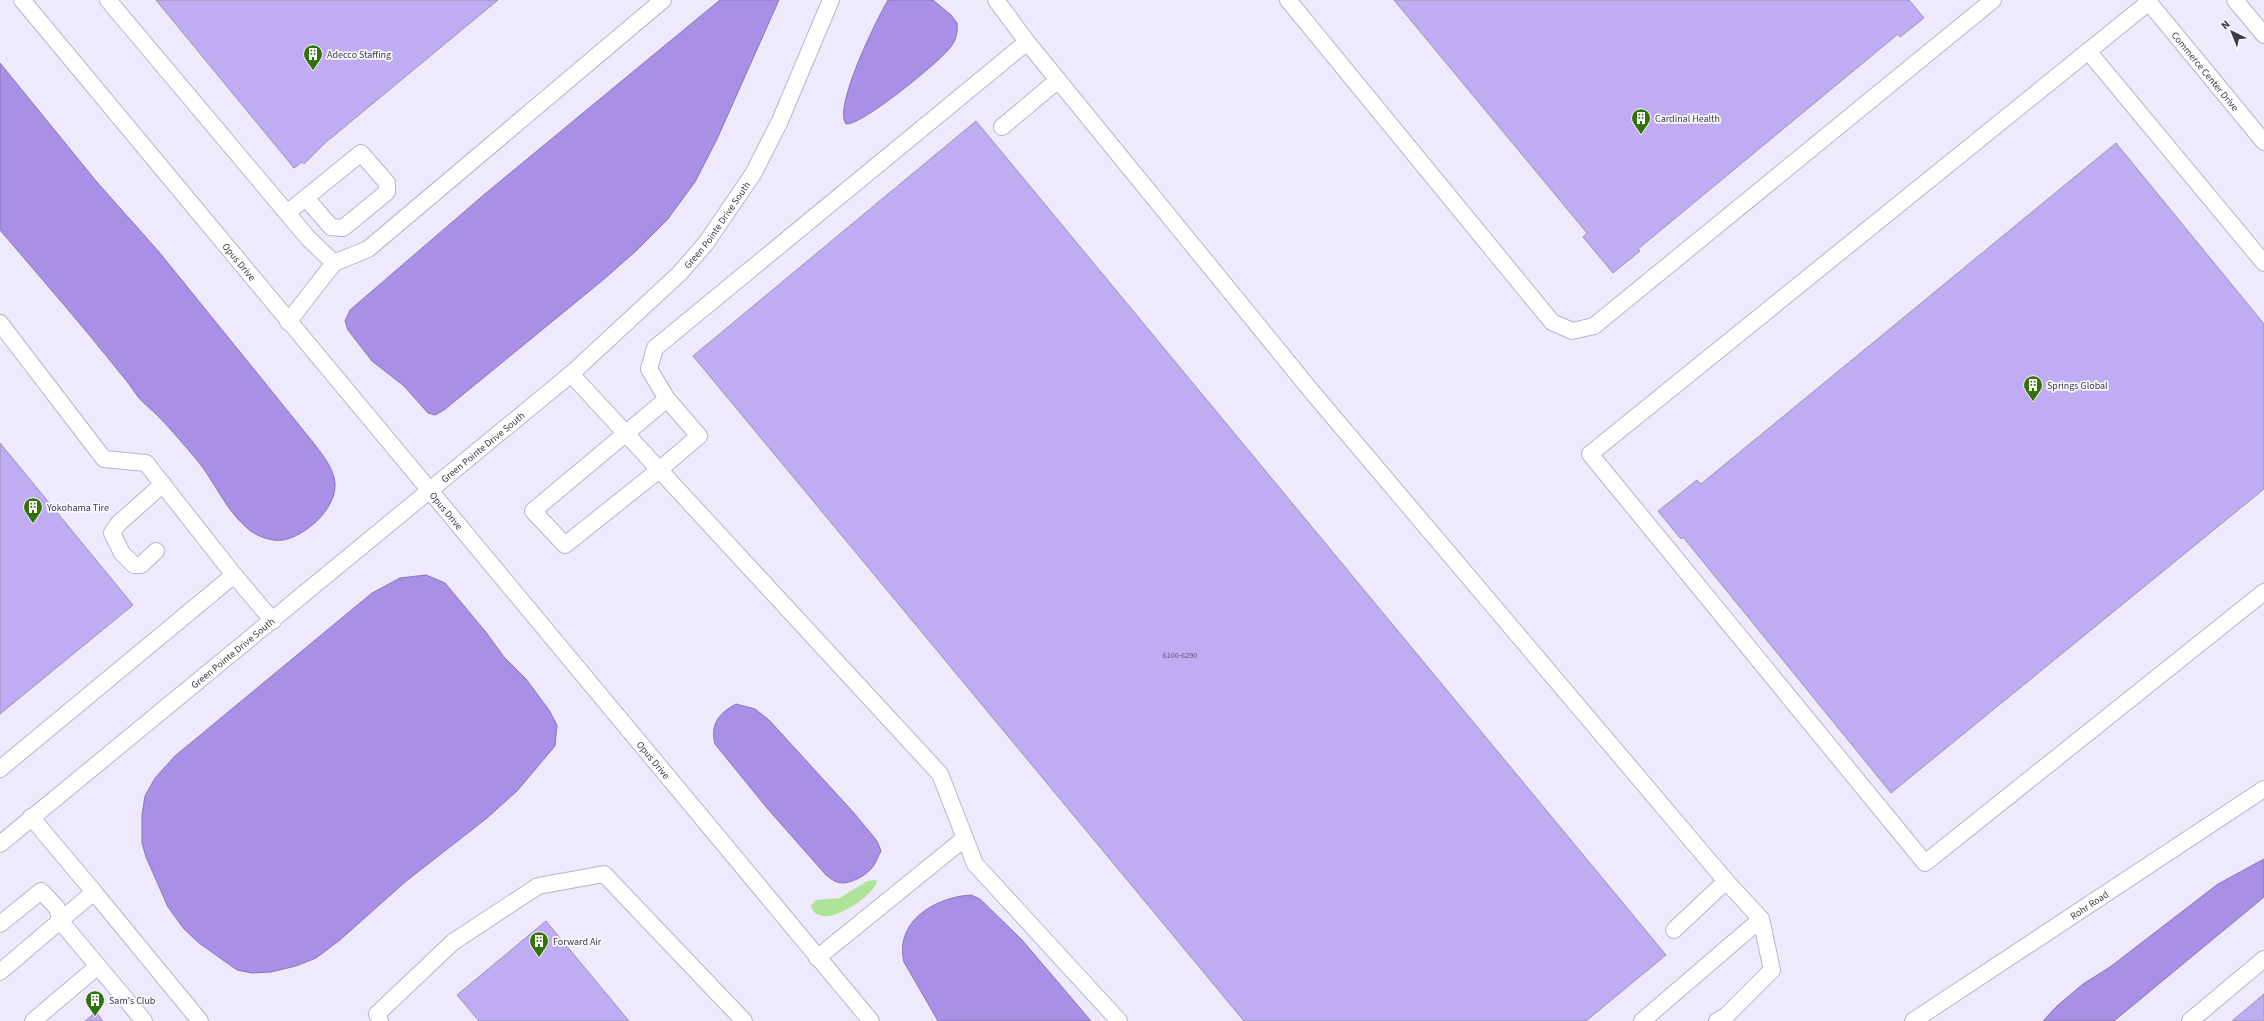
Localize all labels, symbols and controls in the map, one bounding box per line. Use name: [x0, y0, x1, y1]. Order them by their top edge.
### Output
north arrow: [2212, 12, 2252, 52]
text: N: [2218, 17, 2233, 33]
street label: Commerce Center Drive: [2168, 29, 2242, 114]
building icon: Adecco Staffing: [302, 43, 324, 71]
place label: Adecco Staffing: [327, 48, 391, 62]
building icon: Cardinal Health: [1630, 107, 1652, 135]
place label: Cardinal Health: [1655, 112, 1720, 126]
street label: Green Pointe Drive South: [681, 179, 754, 272]
street label: Opus Drive: [219, 240, 259, 284]
building icon: Springs Global: [2022, 374, 2044, 402]
place label: Springs Global: [2047, 379, 2108, 393]
street label: Green Pointe Drive South: [438, 409, 528, 486]
street label: Opus Drive: [426, 489, 466, 533]
building icon: Yokohama Tire: [22, 496, 44, 524]
place label: Yokohama Tire: [46, 501, 109, 515]
street label: Green Pointe Drive South: [188, 615, 278, 692]
house number: 6100-6290: [1163, 650, 1197, 661]
street label: Opus Drive: [633, 738, 673, 782]
street label: Rohr Road: [2068, 888, 2112, 923]
building icon: Forward Air: [528, 930, 550, 958]
place label: Forward Air: [553, 935, 602, 949]
building icon: Sam's Club: [84, 989, 106, 1017]
place label: Sam's Club: [109, 994, 156, 1008]

